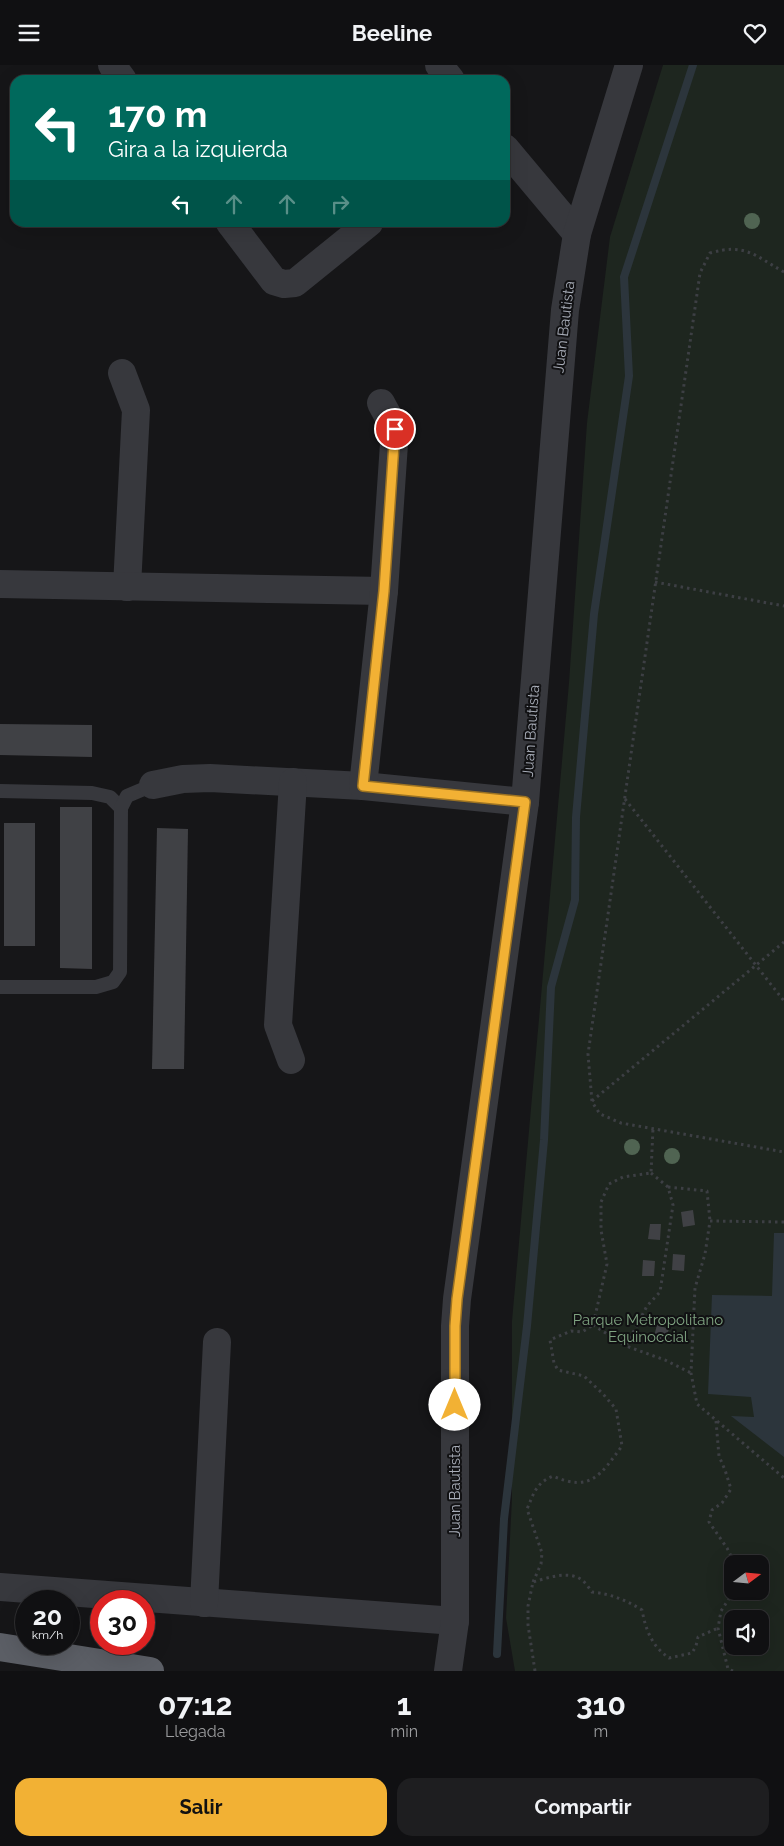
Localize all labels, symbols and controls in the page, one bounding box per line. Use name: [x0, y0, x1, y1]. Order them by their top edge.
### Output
icon: menu: [15, 19, 43, 47]
icon: heart: [741, 19, 769, 47]
text: Beeline: [352, 20, 432, 46]
text: 170 m: [108, 94, 207, 135]
icon: left: [25, 95, 90, 160]
text: Gira a la izquierda: [108, 136, 288, 162]
icon: left: [167, 190, 195, 218]
icon: ahead: [220, 190, 248, 218]
icon: ahead: [273, 190, 301, 218]
icon: right: [326, 190, 354, 218]
street label: Juan Bautista: [549, 280, 579, 374]
pin: [374, 408, 416, 450]
icon: arrive: [381, 415, 409, 443]
street label: Juan Bautista: [519, 684, 543, 778]
park label: Parque Metropolitano Equinoccial: [573, 1311, 723, 1346]
position arrow: [428, 1378, 480, 1430]
street label: Juan Bautista: [446, 1445, 464, 1537]
north arrow: [724, 1555, 769, 1600]
map controls: [724, 1555, 769, 1655]
speed limit sign: 30: [90, 1590, 155, 1655]
text: 20: [33, 1601, 62, 1631]
button: sound: [724, 1610, 769, 1655]
text: km/h: [32, 1628, 63, 1642]
text: 07:12: [158, 1687, 232, 1722]
text: 1: [397, 1687, 412, 1722]
text: 310: [576, 1687, 626, 1722]
text: Llegada: [165, 1722, 225, 1741]
text: min: [390, 1722, 418, 1741]
text: m: [594, 1722, 608, 1741]
button: Salir: [15, 1778, 387, 1836]
button: Compartir: [397, 1778, 769, 1836]

